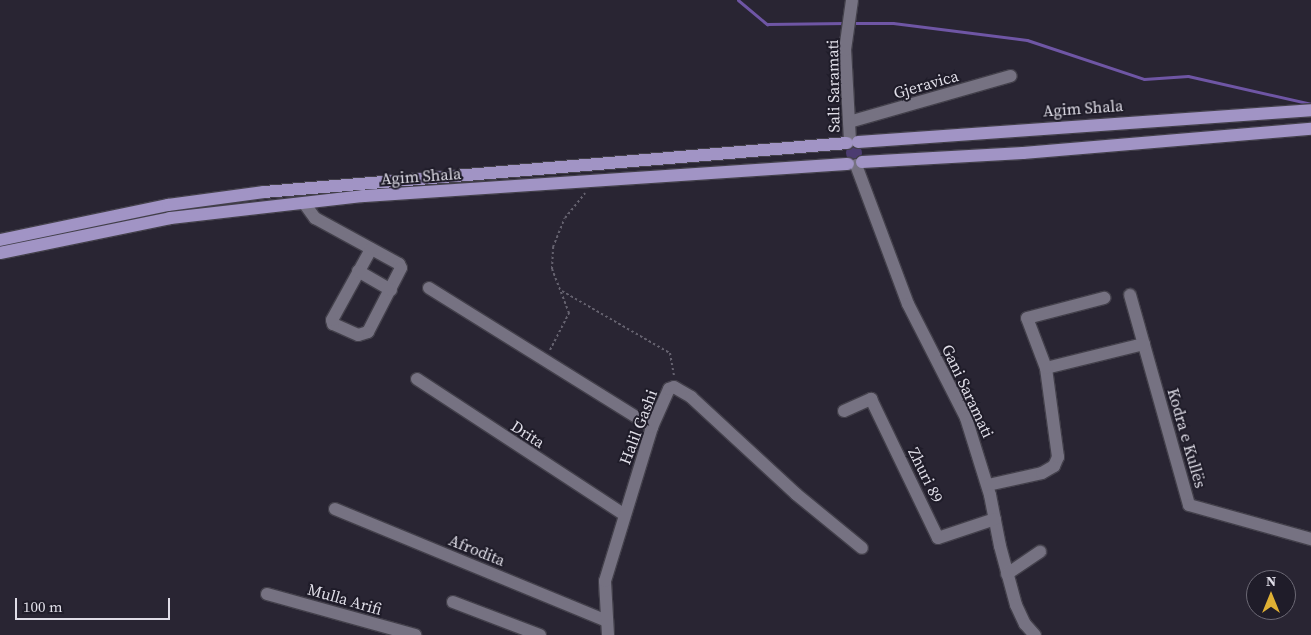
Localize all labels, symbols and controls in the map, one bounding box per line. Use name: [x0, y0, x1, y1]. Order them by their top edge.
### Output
street label: Sali Saramati: [823, 39, 843, 133]
street label: Gjeravica: [891, 66, 961, 102]
street label: Agim Shala: [1042, 96, 1124, 120]
street label: Agim Shala: [380, 164, 462, 188]
street label: Gani Saramati: [938, 341, 998, 441]
street label: Kodra e Kullës: [1164, 386, 1210, 490]
street label: Halil Gashi: [615, 387, 661, 467]
street label: Drita: [508, 416, 548, 452]
street label: Zhuri 89: [904, 444, 948, 506]
street label: Afrodita: [446, 530, 508, 570]
north arrow: [1246, 570, 1296, 620]
text: N: [1266, 571, 1276, 591]
street label: Mulla Arifi: [306, 579, 384, 619]
scale bar: [18, 588, 172, 620]
text: 100 m: [23, 596, 63, 617]

